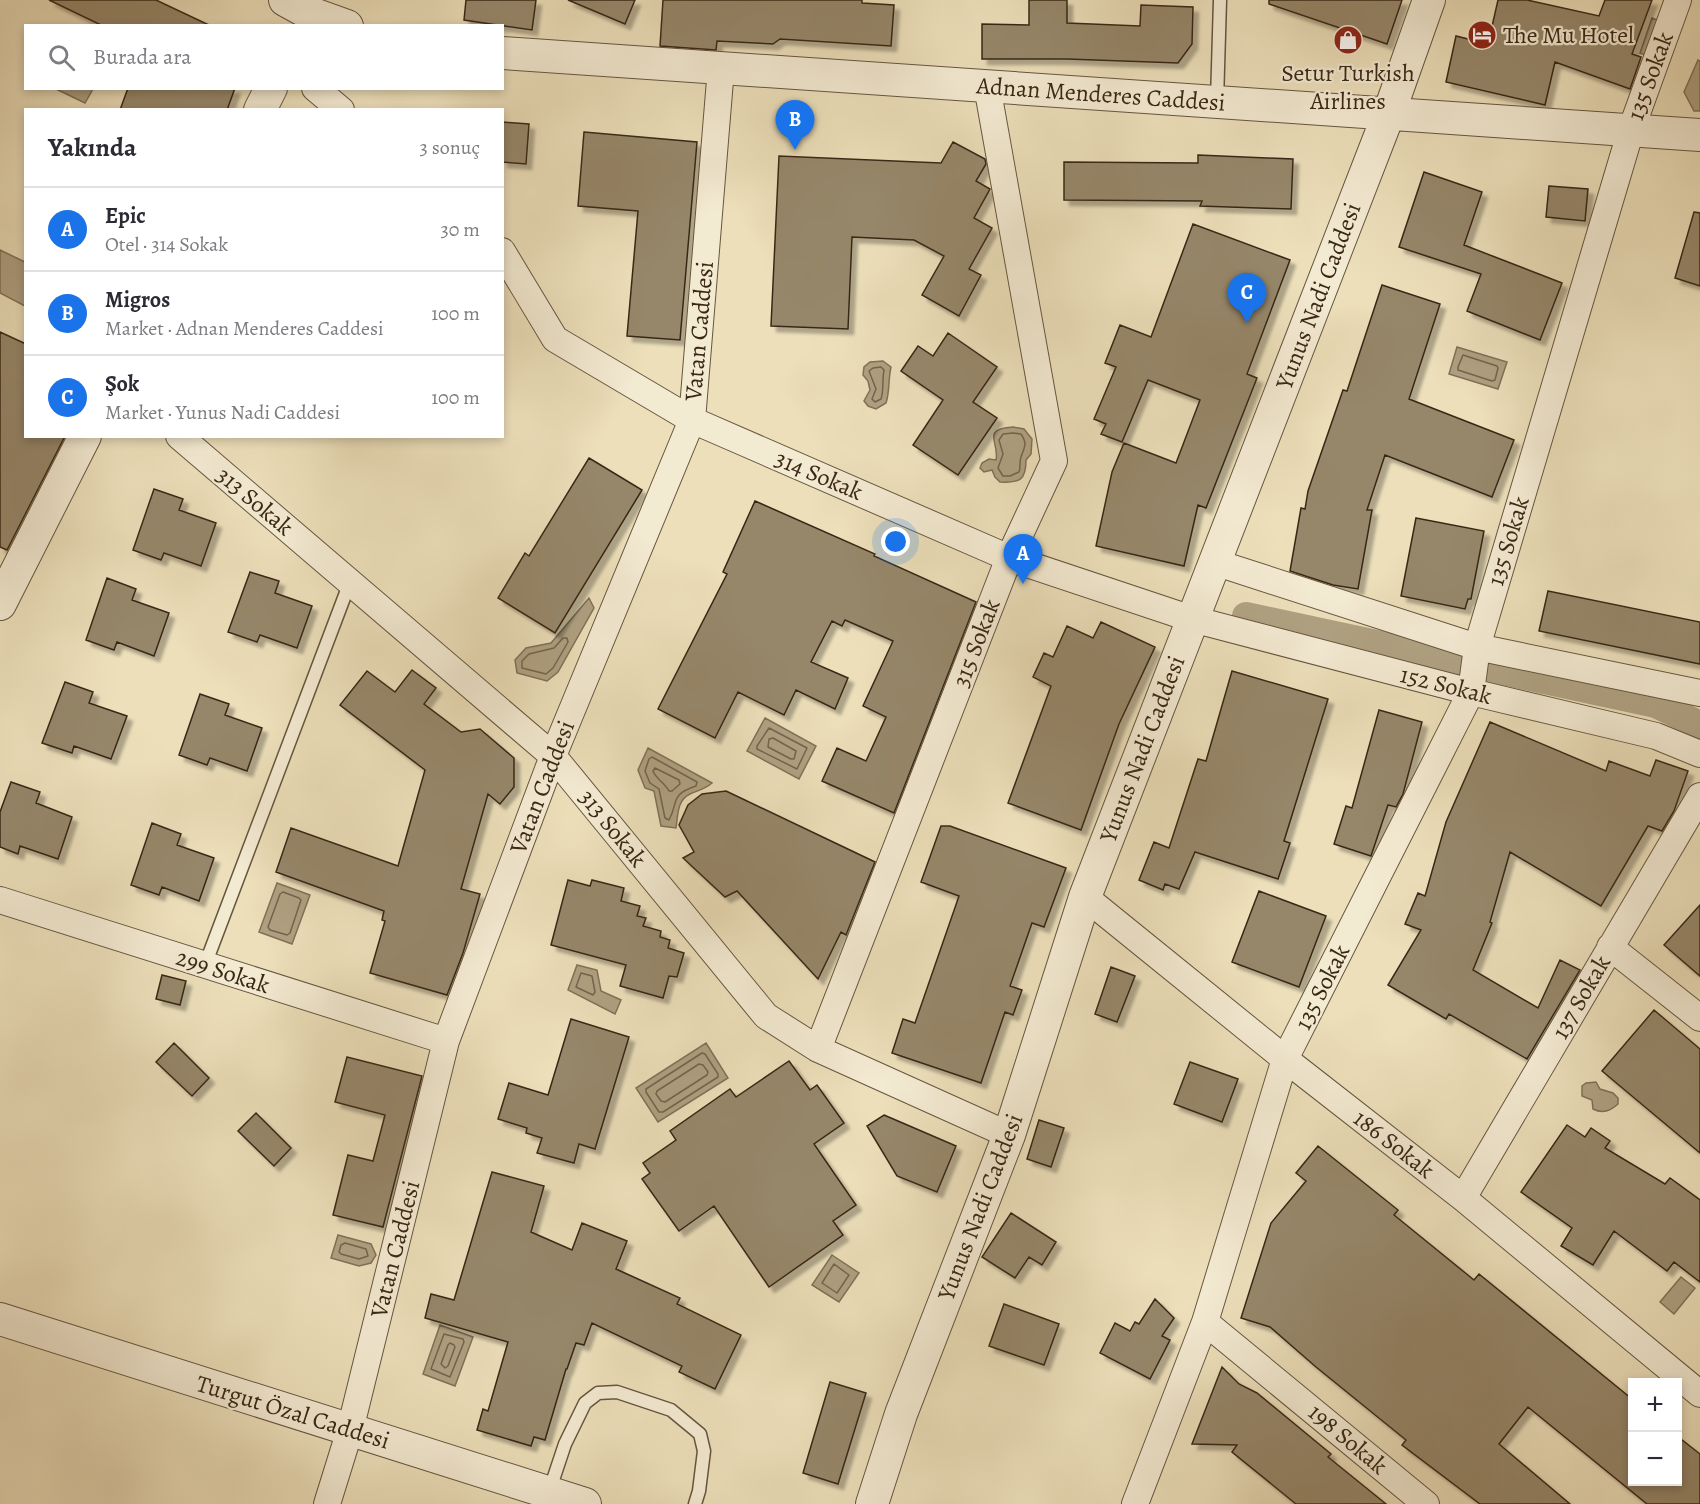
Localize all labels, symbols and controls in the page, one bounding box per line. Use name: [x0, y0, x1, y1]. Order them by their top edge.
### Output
hotel icon: The Mu Hotel: [1466, 19, 1498, 51]
place label: The Mu Hotel: [1503, 19, 1634, 51]
search box: [24, 24, 504, 90]
shop icon: Setur Turkish Airlines: [1332, 24, 1364, 56]
street label: 135 Sokak: [1619, 27, 1681, 125]
icon: search: [45, 41, 78, 74]
text: Burada ara: [93, 42, 192, 72]
place label: Setur Turkish Airlines: [1281, 57, 1415, 117]
street label: Adnan Menderes Caddesi: [974, 69, 1227, 119]
pin: B: [776, 100, 814, 150]
text: Yakında: [48, 130, 137, 165]
text: 3 sonuç: [419, 134, 480, 161]
street label: Yunus Nadi Caddesi: [1267, 198, 1368, 395]
text: Epic: [105, 201, 146, 231]
text: A: [61, 216, 74, 243]
text: 30 m: [440, 216, 480, 243]
text: Otel · 314 Sokak: [105, 231, 228, 258]
street label: Vatan Caddesi: [677, 260, 721, 403]
pin: C: [1228, 274, 1266, 323]
text: Migros: [105, 285, 170, 315]
text: B: [61, 300, 74, 327]
text: 100 m: [431, 300, 480, 327]
text: Market · Adnan Menderes Caddesi: [105, 315, 384, 342]
text: Şok: [105, 369, 139, 399]
text: C: [61, 384, 74, 411]
text: 100 m: [431, 384, 480, 411]
text: Market · Yunus Nadi Caddesi: [105, 399, 340, 426]
street label: 314 Sokak: [770, 442, 868, 508]
street label: 313 Sokak: [210, 459, 300, 543]
street label: 135 Sokak: [1479, 492, 1537, 590]
your location: [881, 527, 910, 556]
pin: A: [1004, 534, 1042, 584]
street label: 315 Sokak: [945, 594, 1007, 692]
street label: Yunus Nadi Caddesi: [1091, 651, 1192, 848]
street label: 152 Sokak: [1397, 658, 1495, 712]
street label: Vatan Caddesi: [502, 716, 582, 859]
street label: 313 Sokak: [572, 782, 654, 874]
street label: 135 Sokak: [1287, 939, 1357, 1035]
street label: 299 Sokak: [172, 941, 274, 1001]
street label: 137 Sokak: [1544, 949, 1618, 1045]
street label: 186 Sokak: [1347, 1102, 1441, 1186]
street label: Yunus Nadi Caddesi: [929, 1109, 1030, 1306]
street label: Vatan Caddesi: [362, 1177, 427, 1322]
street label: Turgut Özal Caddesi: [192, 1367, 394, 1457]
map controls: [1628, 1378, 1682, 1486]
button: +: [1628, 1378, 1682, 1432]
street label: 198 Sokak: [1302, 1396, 1394, 1482]
button: −: [1628, 1432, 1682, 1486]

